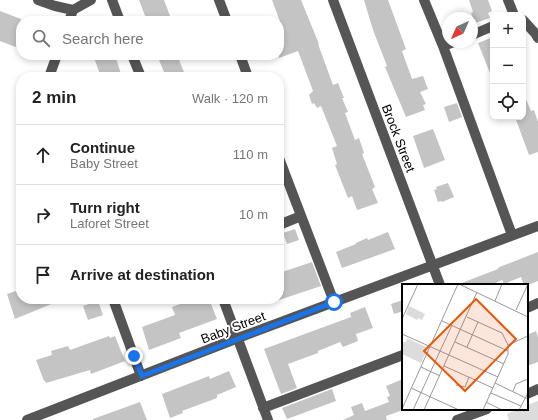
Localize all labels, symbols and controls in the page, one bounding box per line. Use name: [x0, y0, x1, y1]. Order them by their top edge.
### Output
north arrow: [442, 12, 478, 48]
map controls: [490, 12, 526, 120]
button: +: [490, 12, 526, 48]
search box: [16, 16, 284, 60]
icon: search: [30, 27, 52, 49]
text: Search here: [62, 30, 144, 47]
button: −: [490, 48, 526, 84]
button: locate: [490, 84, 526, 120]
text: 2 min: [32, 88, 76, 107]
text: Walk · 120 m: [192, 91, 268, 106]
street label: Brock Street: [379, 102, 418, 175]
text: Continue: [70, 139, 135, 156]
icon: ahead: [32, 144, 54, 166]
text: 110 m: [233, 147, 268, 162]
text: Baby Street: [70, 156, 138, 171]
text: Turn right: [70, 199, 140, 216]
icon: right: [32, 204, 54, 226]
text: 10 m: [239, 207, 268, 222]
text: Laforet Street: [70, 216, 149, 231]
icon: arrive: [32, 264, 54, 286]
text: Arrive at destination: [70, 266, 215, 283]
inset map: [402, 284, 528, 410]
route start: [325, 293, 343, 311]
street label: Baby Street: [199, 308, 268, 347]
route end: [125, 347, 143, 365]

